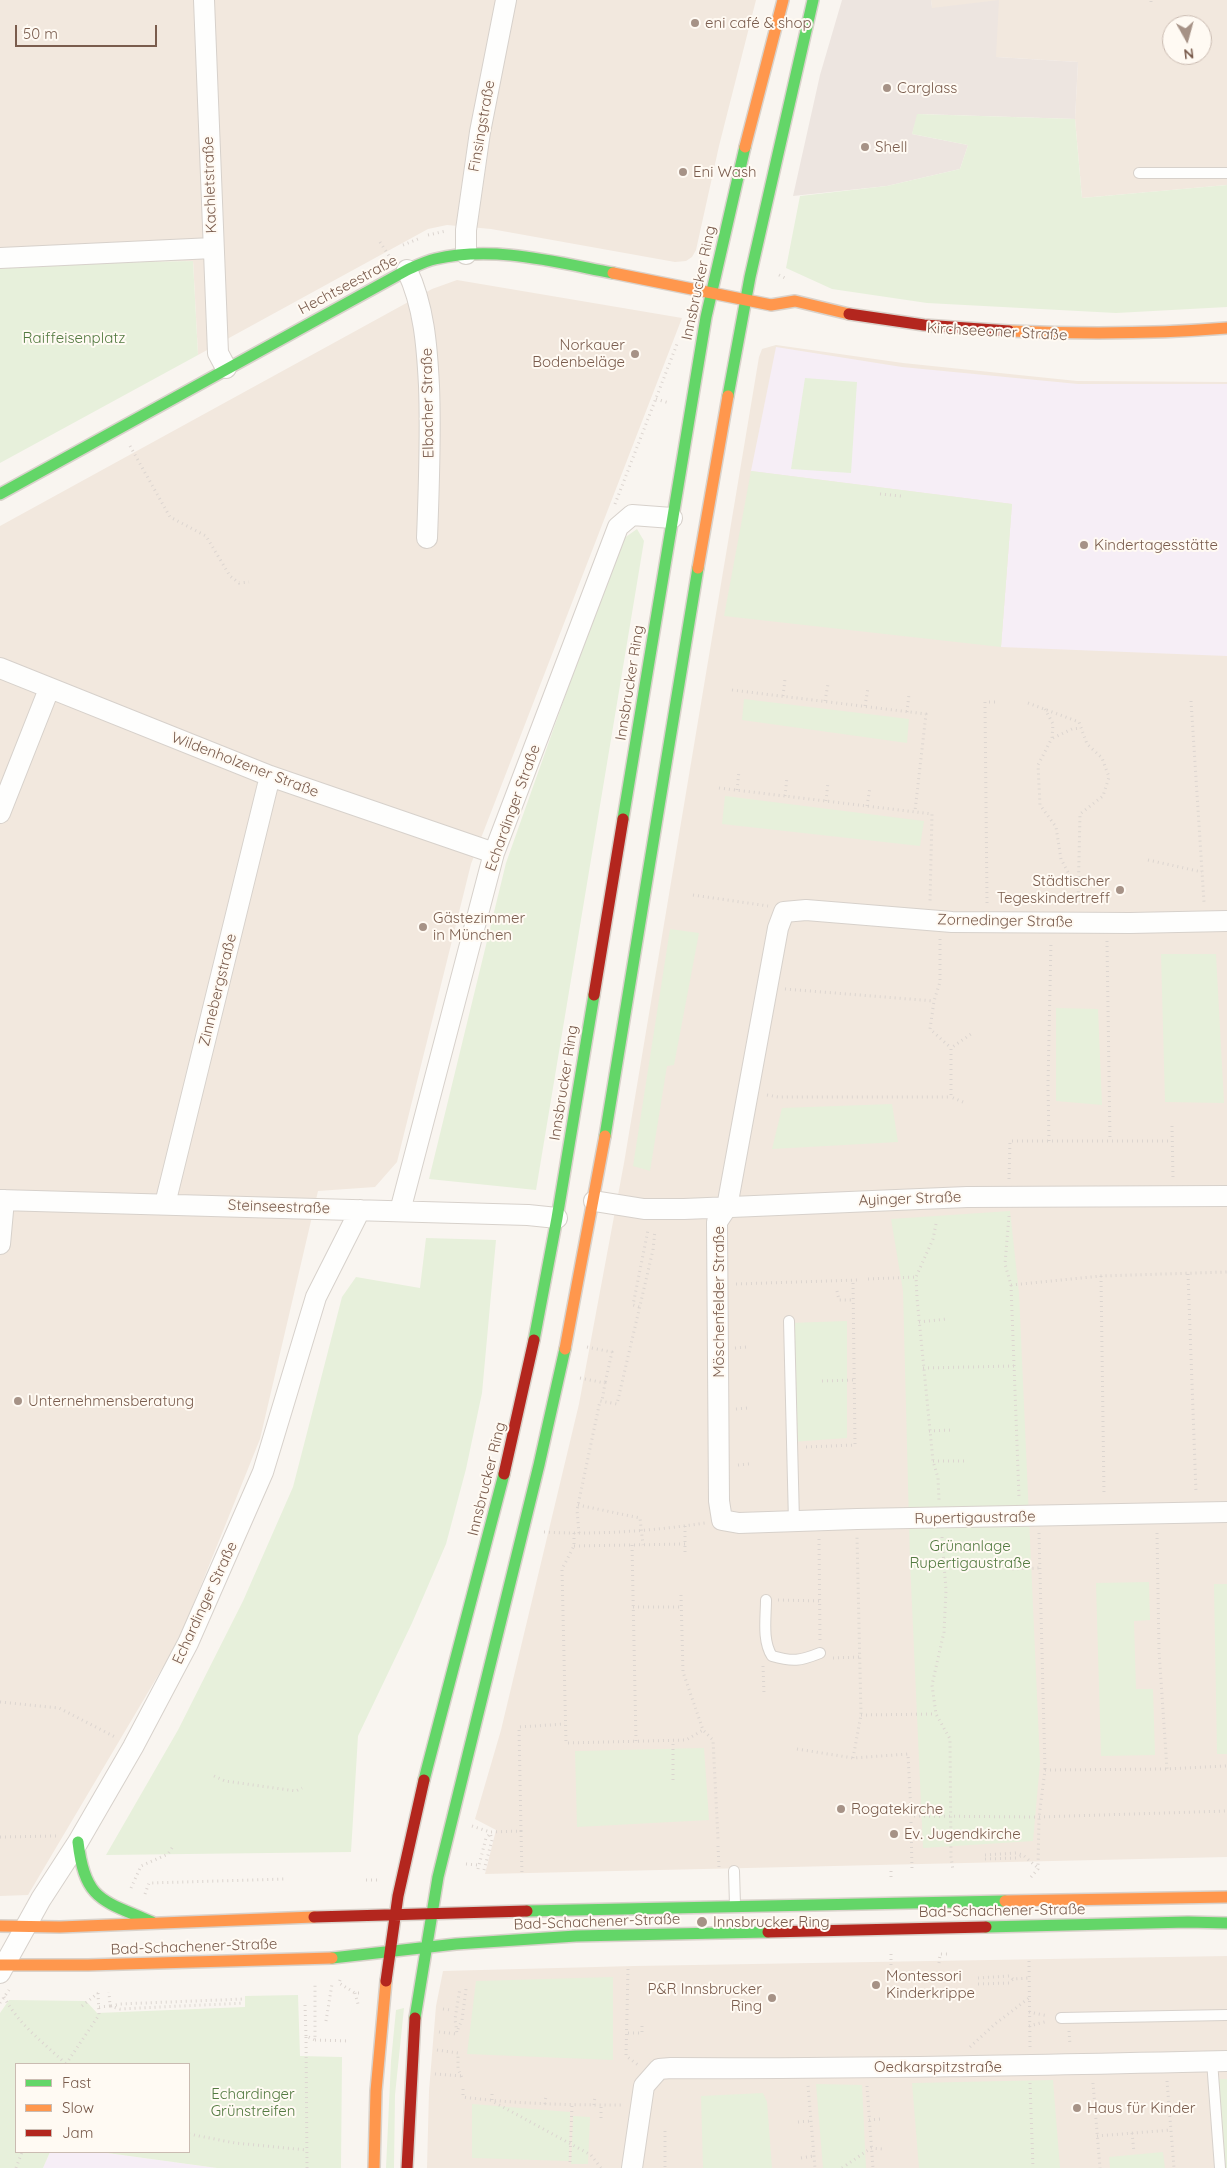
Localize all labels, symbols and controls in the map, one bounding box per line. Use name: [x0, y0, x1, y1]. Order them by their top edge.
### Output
place label: eni café & shop: [705, 14, 812, 32]
scale bar: [18, 15, 160, 47]
north arrow: [1162, 15, 1212, 65]
marker: eni café & shop: [689, 17, 701, 29]
text: 50 m: [23, 24, 58, 43]
text: N: [1183, 44, 1195, 63]
street label: Finsingstraße: [465, 79, 499, 173]
place label: Carglass: [897, 79, 957, 97]
marker: Carglass: [881, 82, 893, 94]
street label: Kachletstraße: [199, 136, 221, 234]
place label: Shell: [875, 138, 907, 156]
marker: Shell: [859, 141, 871, 153]
place label: Eni Wash: [693, 163, 756, 181]
marker: Eni Wash: [677, 166, 689, 178]
street label: Innsbrucker Ring: [678, 224, 720, 342]
street label: Hechtseestraße: [296, 251, 400, 319]
street label: Kirchseeoner Straße: [926, 319, 1068, 345]
park label: Raiffeisenplatz: [23, 329, 125, 347]
place label: Norkauer Bodenbeläge: [532, 336, 625, 371]
street label: Elbacher Straße: [418, 348, 438, 458]
marker: Norkauer Bodenbeläge: [629, 348, 641, 360]
place label: Kindertagesstätte: [1094, 536, 1218, 554]
marker: Kindertagesstätte: [1078, 539, 1090, 551]
street label: Innsbrucker Ring: [612, 624, 648, 742]
street label: Wildenholzener Straße: [169, 729, 321, 801]
street label: Echardinger Straße: [482, 742, 544, 874]
place label: Städtischer Tegeskindertreff: [997, 872, 1110, 907]
marker: Städtischer Tegeskindertreff: [1114, 884, 1126, 896]
place label: Gästezimmer in München: [433, 909, 525, 944]
street label: Zornedinger Straße: [937, 911, 1073, 931]
marker: Gästezimmer in München: [417, 921, 429, 933]
street label: Zinnebergstraße: [195, 932, 241, 1048]
street label: Innsbrucker Ring: [546, 1024, 582, 1142]
street label: Ayinger Straße: [858, 1188, 962, 1210]
street label: Steinseestraße: [228, 1196, 330, 1218]
street label: Möschenfelder Straße: [710, 1226, 728, 1378]
place label: Unternehmensberatung: [28, 1392, 194, 1410]
marker: Unternehmensberatung: [12, 1395, 24, 1407]
street label: Innsbrucker Ring: [464, 1420, 510, 1538]
street label: Rupertigaustraße: [914, 1508, 1036, 1528]
park label: Grünanlage Rupertigaustraße: [909, 1537, 1031, 1572]
street label: Echardinger Straße: [169, 1539, 241, 1667]
place label: Rogatekirche: [851, 1800, 943, 1818]
marker: Rogatekirche: [835, 1803, 847, 1815]
place label: Ev. Jugendkirche: [904, 1825, 1021, 1843]
marker: Ev. Jugendkirche: [888, 1828, 900, 1840]
street label: Bad-Schachener-Straße: [918, 1901, 1086, 1921]
street label: Bad-Schachener-Straße: [513, 1910, 681, 1934]
place label: Innsbrucker Ring: [713, 1913, 830, 1931]
marker: Innsbrucker Ring: [695, 1915, 709, 1929]
street label: Bad-Schachener-Straße: [110, 1935, 278, 1959]
place label: Montessori Kinderkrippe: [886, 1967, 975, 2002]
marker: Montessori Kinderkrippe: [870, 1979, 882, 1991]
place label: P&R Innsbrucker Ring: [647, 1980, 762, 2015]
marker: P&R Innsbrucker Ring: [766, 1992, 778, 2004]
street label: Oedkarspitzstraße: [874, 2058, 1002, 2076]
legend: [15, 2063, 190, 2153]
text: Fast: [62, 2073, 91, 2092]
park label: Echardinger Grünstreifen: [211, 2085, 295, 2120]
text: Slow: [62, 2098, 94, 2117]
place label: Haus für Kinder: [1087, 2099, 1196, 2117]
marker: Haus für Kinder: [1071, 2102, 1083, 2114]
text: Jam: [62, 2123, 93, 2142]

